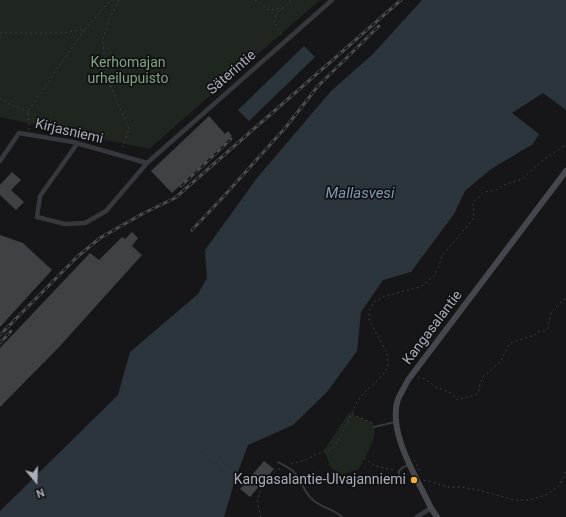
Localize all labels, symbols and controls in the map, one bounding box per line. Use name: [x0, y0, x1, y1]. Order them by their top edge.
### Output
street label: Säterintie: [204, 47, 260, 99]
park label: Kerhomajan urheilupuisto: [88, 55, 168, 88]
street label: Kirjasniemi: [33, 116, 105, 148]
water label: Mallasvesi: [326, 185, 394, 203]
street label: Kangasalantie: [400, 288, 466, 368]
north arrow: [16, 461, 56, 501]
place label: Kangasalantie-Ulvajanniemi: [234, 472, 406, 488]
marker: Kangasalantie-Ulvajanniemi: [409, 475, 419, 485]
text: N: [34, 485, 46, 500]

